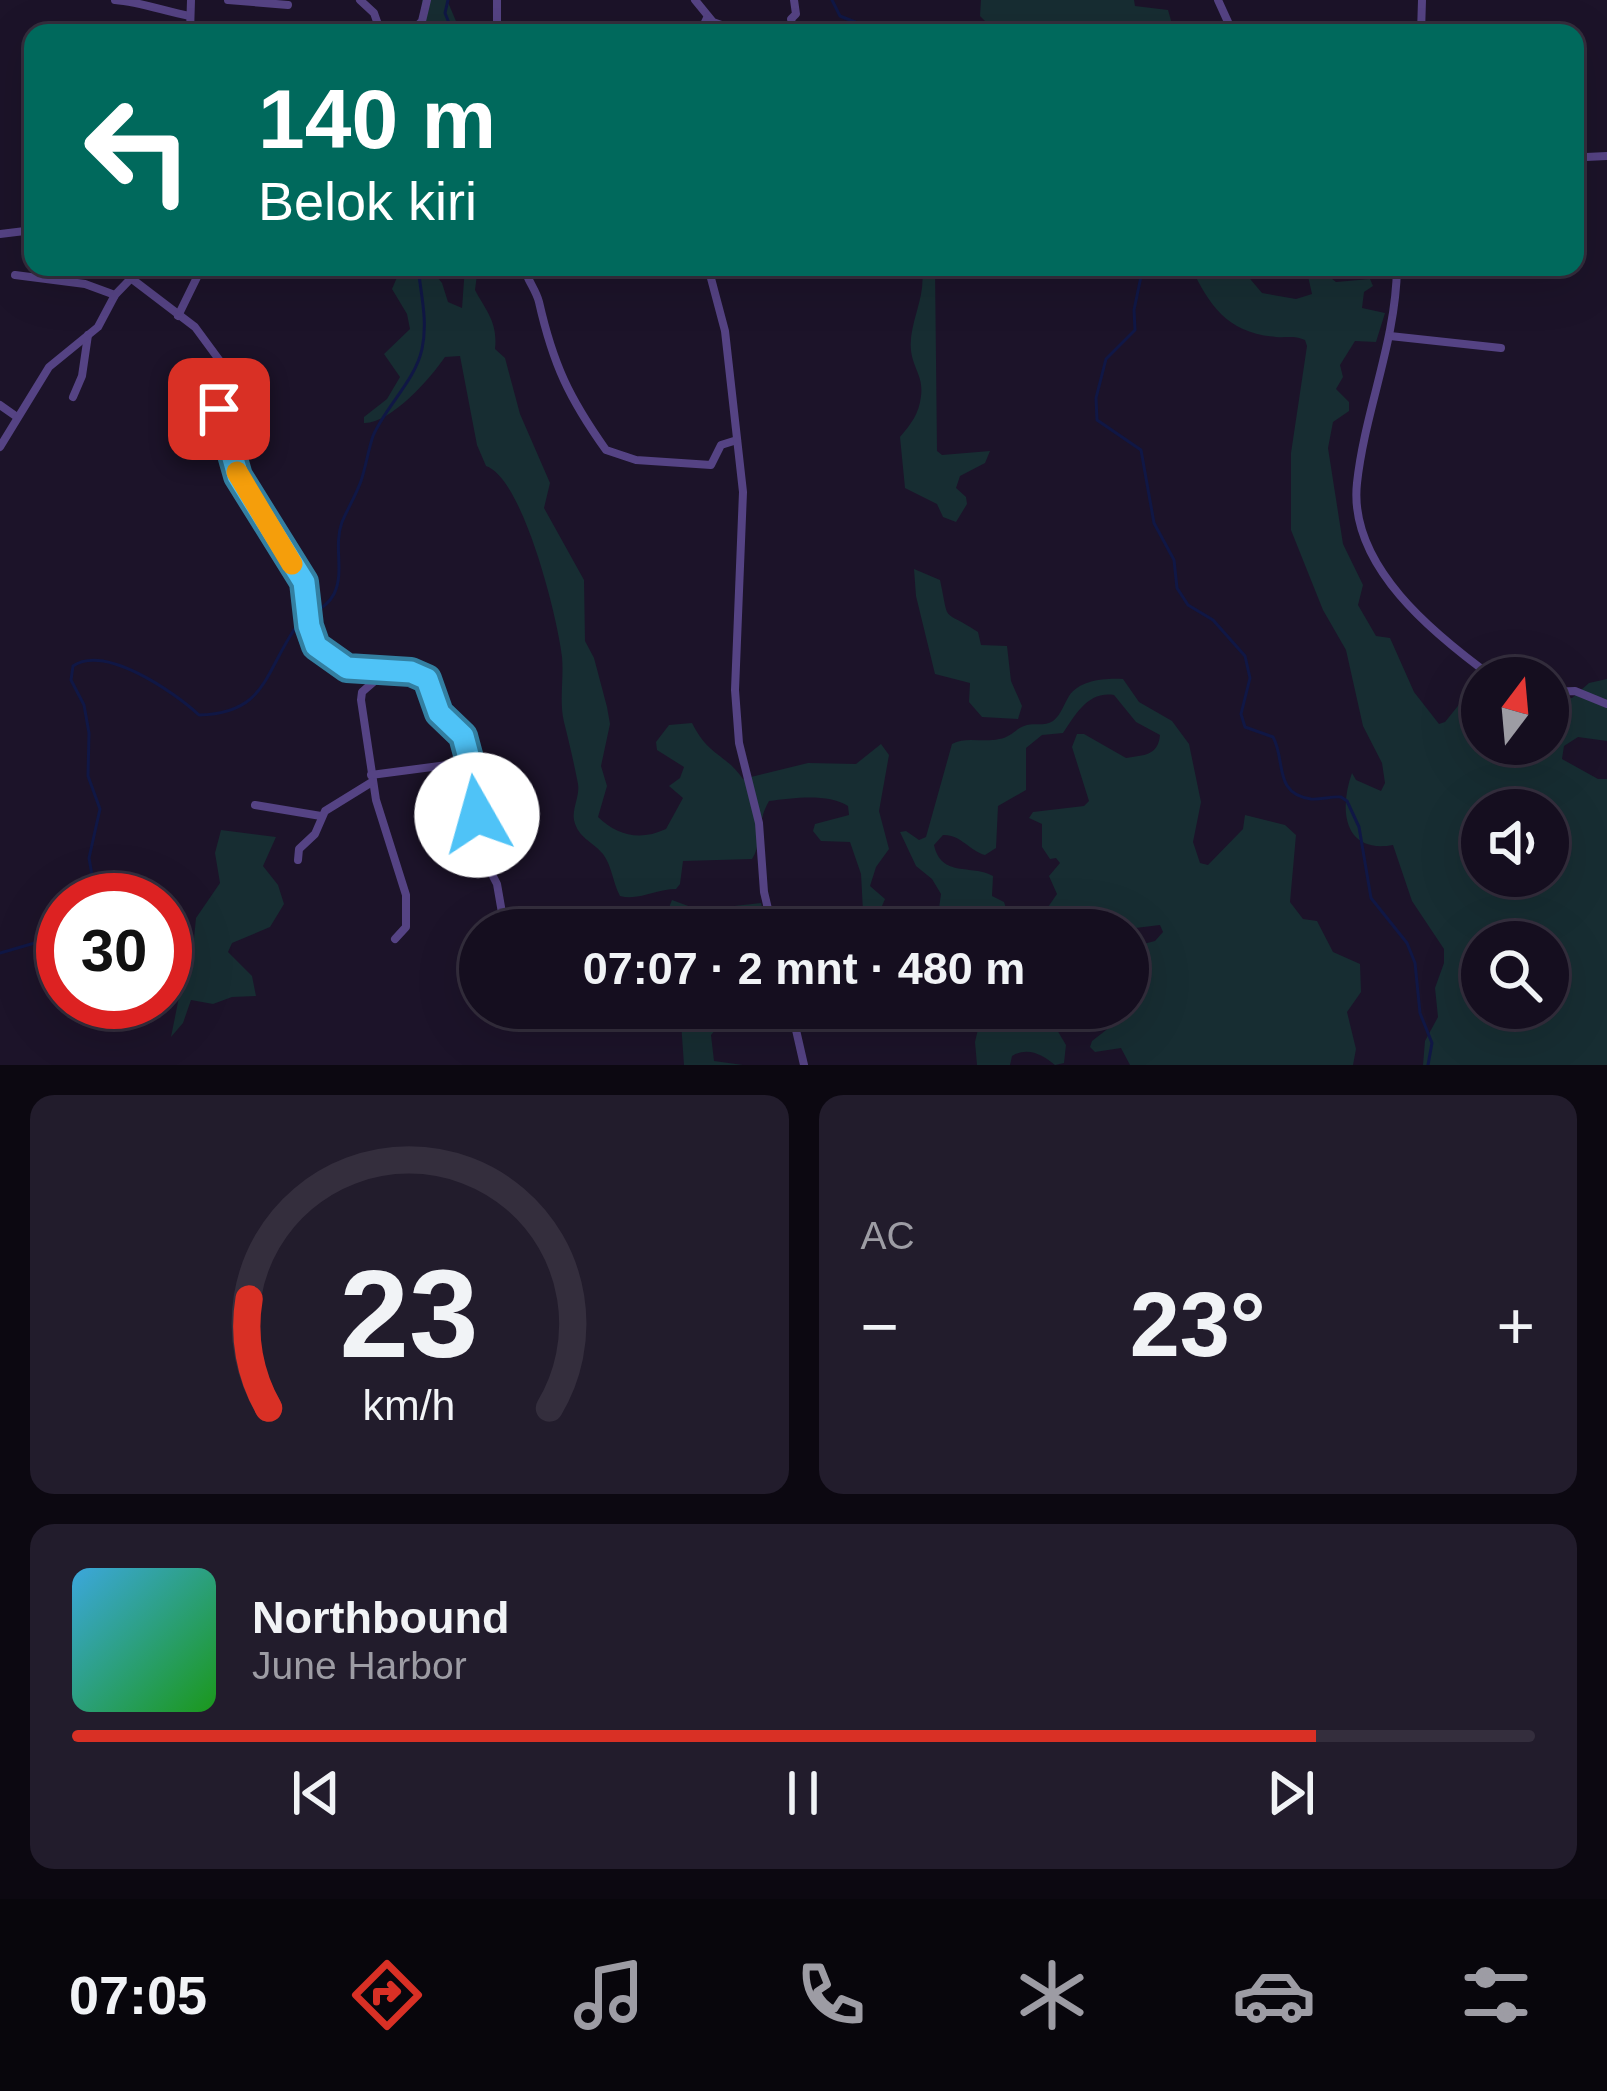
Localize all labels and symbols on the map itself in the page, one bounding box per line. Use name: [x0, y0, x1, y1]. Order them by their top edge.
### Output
pin: [168, 358, 270, 460]
north arrow: [1461, 657, 1569, 765]
position arrow: [414, 752, 540, 878]
speed limit sign: 30: [36, 873, 192, 1029]

